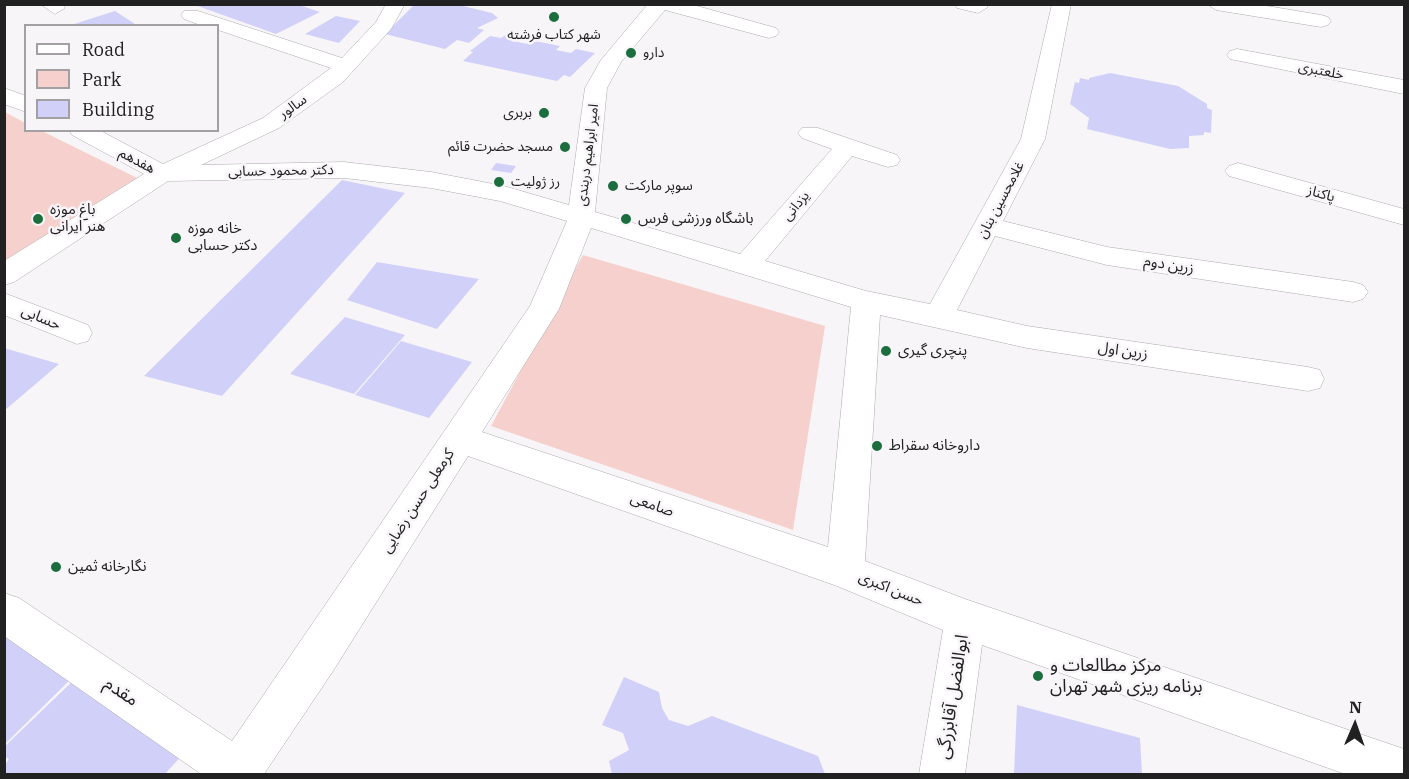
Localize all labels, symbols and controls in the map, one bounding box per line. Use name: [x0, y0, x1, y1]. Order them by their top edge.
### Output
marker: شهر کتاب فرشته: [547, 10, 561, 24]
legend: [24, 24, 219, 132]
place label: شهر کتاب فرشته: [507, 27, 601, 43]
text: Road: [82, 38, 125, 61]
place label: دارو: [643, 45, 664, 61]
marker: دارو: [624, 46, 638, 60]
street label: خلعتبری: [1297, 58, 1345, 84]
text: Park: [82, 68, 121, 91]
street label: سالور: [276, 91, 310, 123]
text: Building: [82, 98, 154, 121]
street label: امیر ابراهیم دربندی: [573, 103, 603, 207]
place label: بربری: [503, 105, 532, 121]
marker: بربری: [537, 106, 551, 120]
place label: مسجد حضرت قائم: [448, 139, 553, 155]
marker: مسجد حضرت قائم: [558, 140, 572, 154]
street label: هفدهم: [116, 145, 158, 177]
street label: غلامحسین بنان: [974, 159, 1028, 241]
street label: دکتر محمود حسابی: [228, 162, 334, 180]
place label: رز ژولیت: [511, 174, 560, 190]
marker: رز ژولیت: [492, 175, 506, 189]
place label: سوپر مارکت: [625, 178, 693, 194]
marker: سوپر مارکت: [606, 179, 620, 193]
street label: پاکناز: [1305, 182, 1337, 206]
street label: یزدانی: [779, 188, 813, 224]
place label: باغ موزه هنر ایرانی: [50, 201, 105, 236]
place label: باشگاه ورزشی فرس: [638, 210, 754, 228]
marker: باغ موزه هنر ایرانی: [31, 212, 45, 226]
marker: باشگاه ورزشی فرس: [619, 212, 633, 226]
place label: خانه موزه دکتر حسابی: [188, 220, 257, 255]
marker: خانه موزه دکتر حسابی: [169, 231, 183, 245]
street label: زرین دوم: [1143, 252, 1195, 278]
street label: حسابی: [19, 302, 63, 334]
street label: زرین اول: [1097, 339, 1149, 363]
place label: پنچری گیری: [898, 342, 967, 360]
marker: پنچری گیری: [879, 344, 893, 358]
place label: داروخانه سقراط: [889, 437, 980, 455]
marker: داروخانه سقراط: [870, 439, 884, 453]
street label: کرمعلی حسن رضایی: [378, 445, 458, 557]
street label: صامعی: [628, 489, 676, 521]
place label: نگارخانه ثمین: [68, 558, 147, 576]
marker: نگارخانه ثمین: [49, 560, 63, 574]
street label: حسن اکبری: [856, 568, 926, 610]
street label: ابوالفضل آقابزرگی: [932, 633, 974, 761]
place label: مرکز مطالعات و برنامه ریزی شهر تهران: [1050, 655, 1203, 698]
marker: مرکز مطالعات و برنامه ریزی شهر تهران: [1031, 669, 1045, 683]
street label: مقدم: [100, 673, 142, 711]
north arrow: [1325, 695, 1385, 755]
text: N: [1349, 697, 1362, 717]

